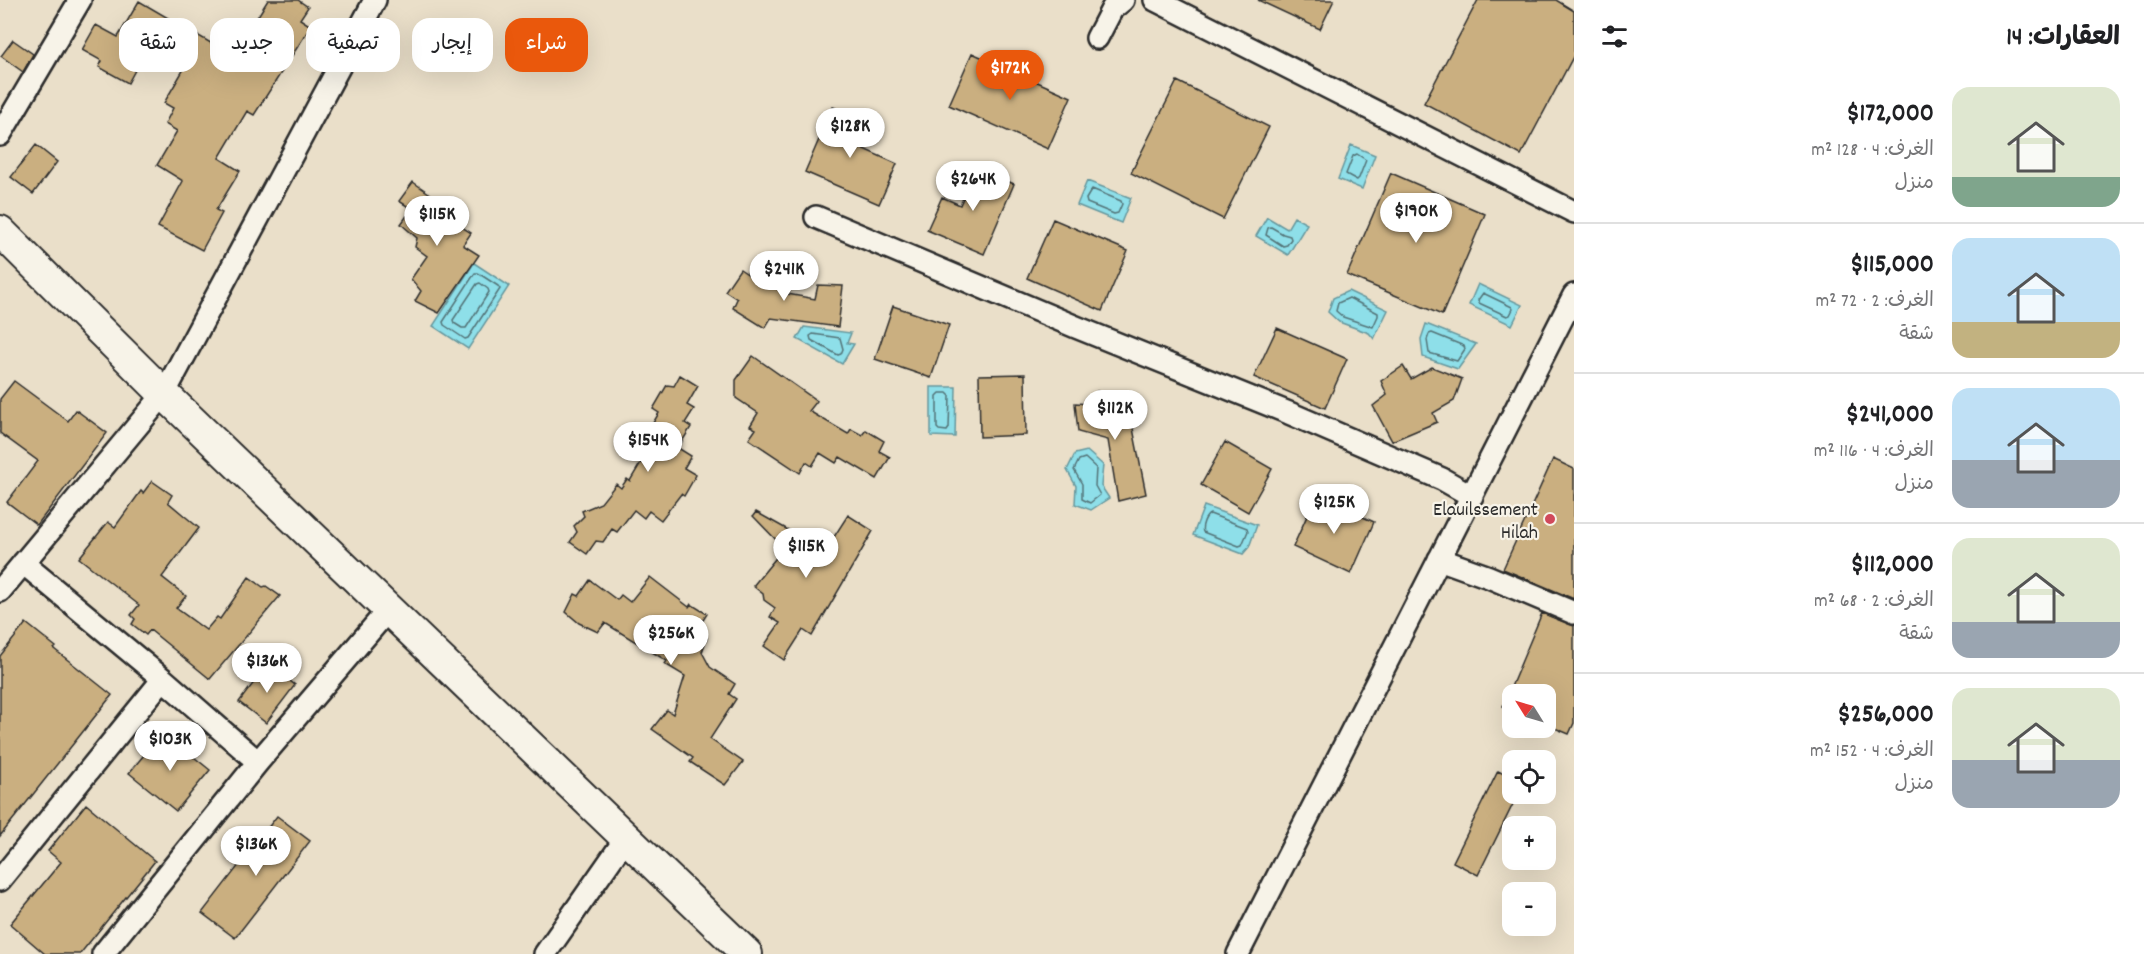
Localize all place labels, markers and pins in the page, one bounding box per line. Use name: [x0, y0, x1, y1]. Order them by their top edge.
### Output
pin: $172K: [968, 50, 1052, 101]
pin: $128K: [808, 108, 892, 159]
pin: $264K: [931, 161, 1015, 212]
pin: $190K: [1374, 193, 1458, 244]
pin: $115K: [395, 196, 479, 247]
pin: $241K: [742, 251, 826, 302]
pin: $112K: [1073, 390, 1157, 441]
pin: $154K: [606, 422, 690, 473]
pin: $125K: [1292, 484, 1376, 535]
place label: Elauilssement Hilah: [1433, 497, 1538, 548]
marker: Elauilssement Hilah: [1543, 512, 1557, 526]
pin: $115K: [764, 528, 848, 579]
pin: $256K: [629, 615, 713, 666]
pin: $136K: [225, 643, 309, 694]
pin: $103K: [128, 721, 212, 772]
pin: $136K: [214, 826, 298, 877]

